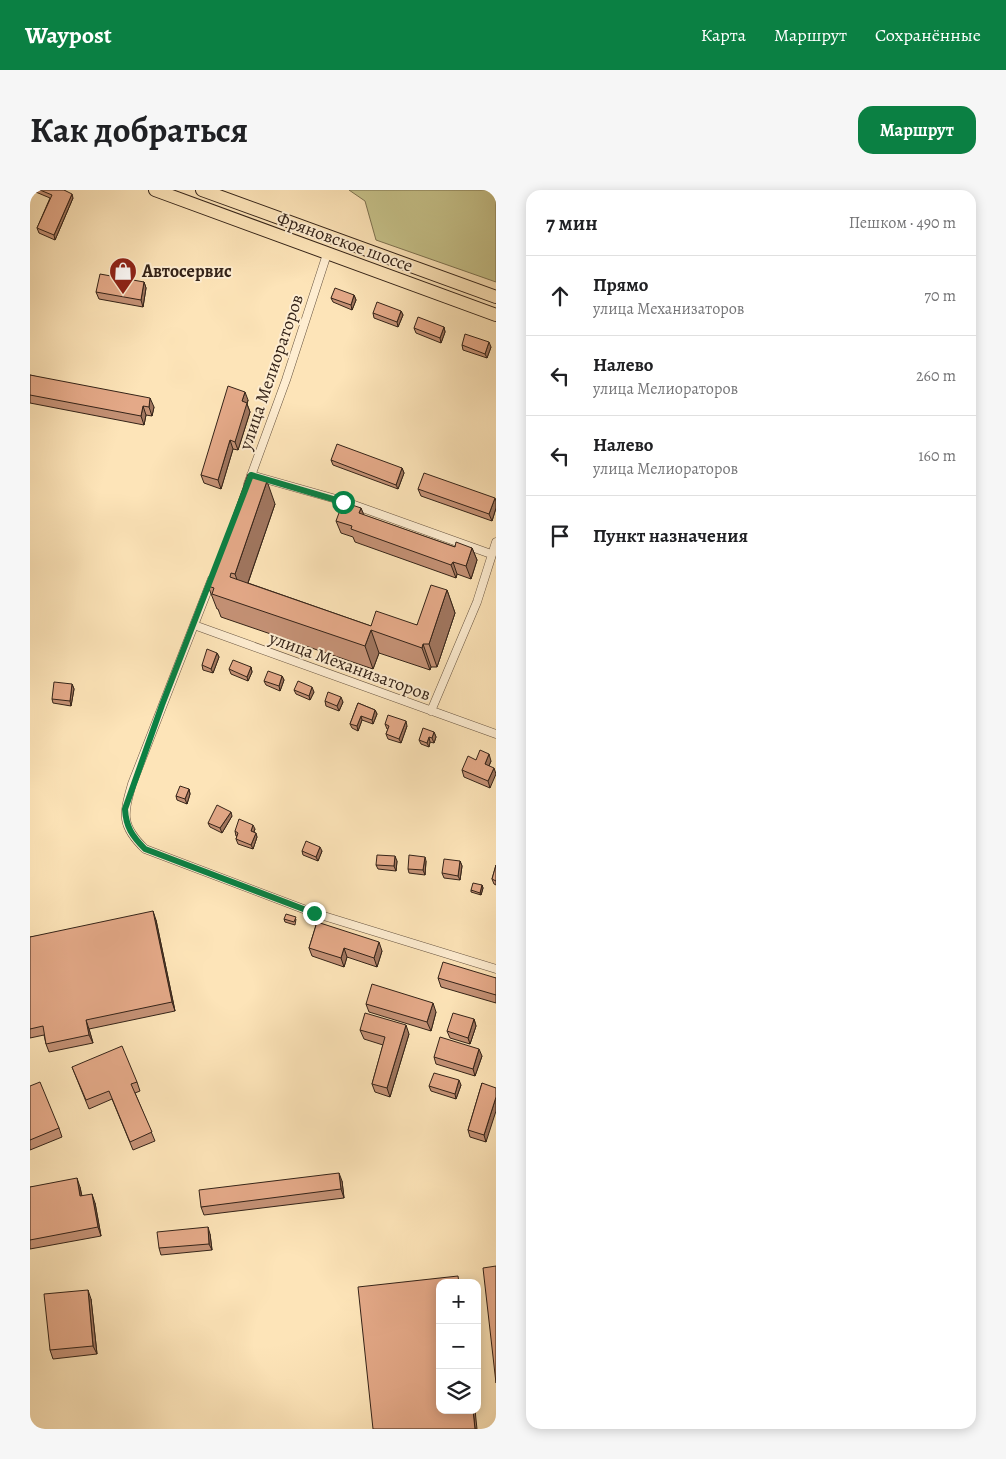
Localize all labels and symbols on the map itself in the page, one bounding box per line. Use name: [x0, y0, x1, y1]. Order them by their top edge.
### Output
street label: Фряновское шоссе: [274, 206, 416, 278]
shop icon: Автосервис: [108, 256, 138, 295]
place label: Автосервис: [141, 259, 232, 283]
street label: улица Мелиораторов: [233, 291, 309, 454]
route start: [332, 491, 355, 514]
street label: улица Механизаторов: [265, 625, 434, 706]
route end: [303, 902, 326, 925]

